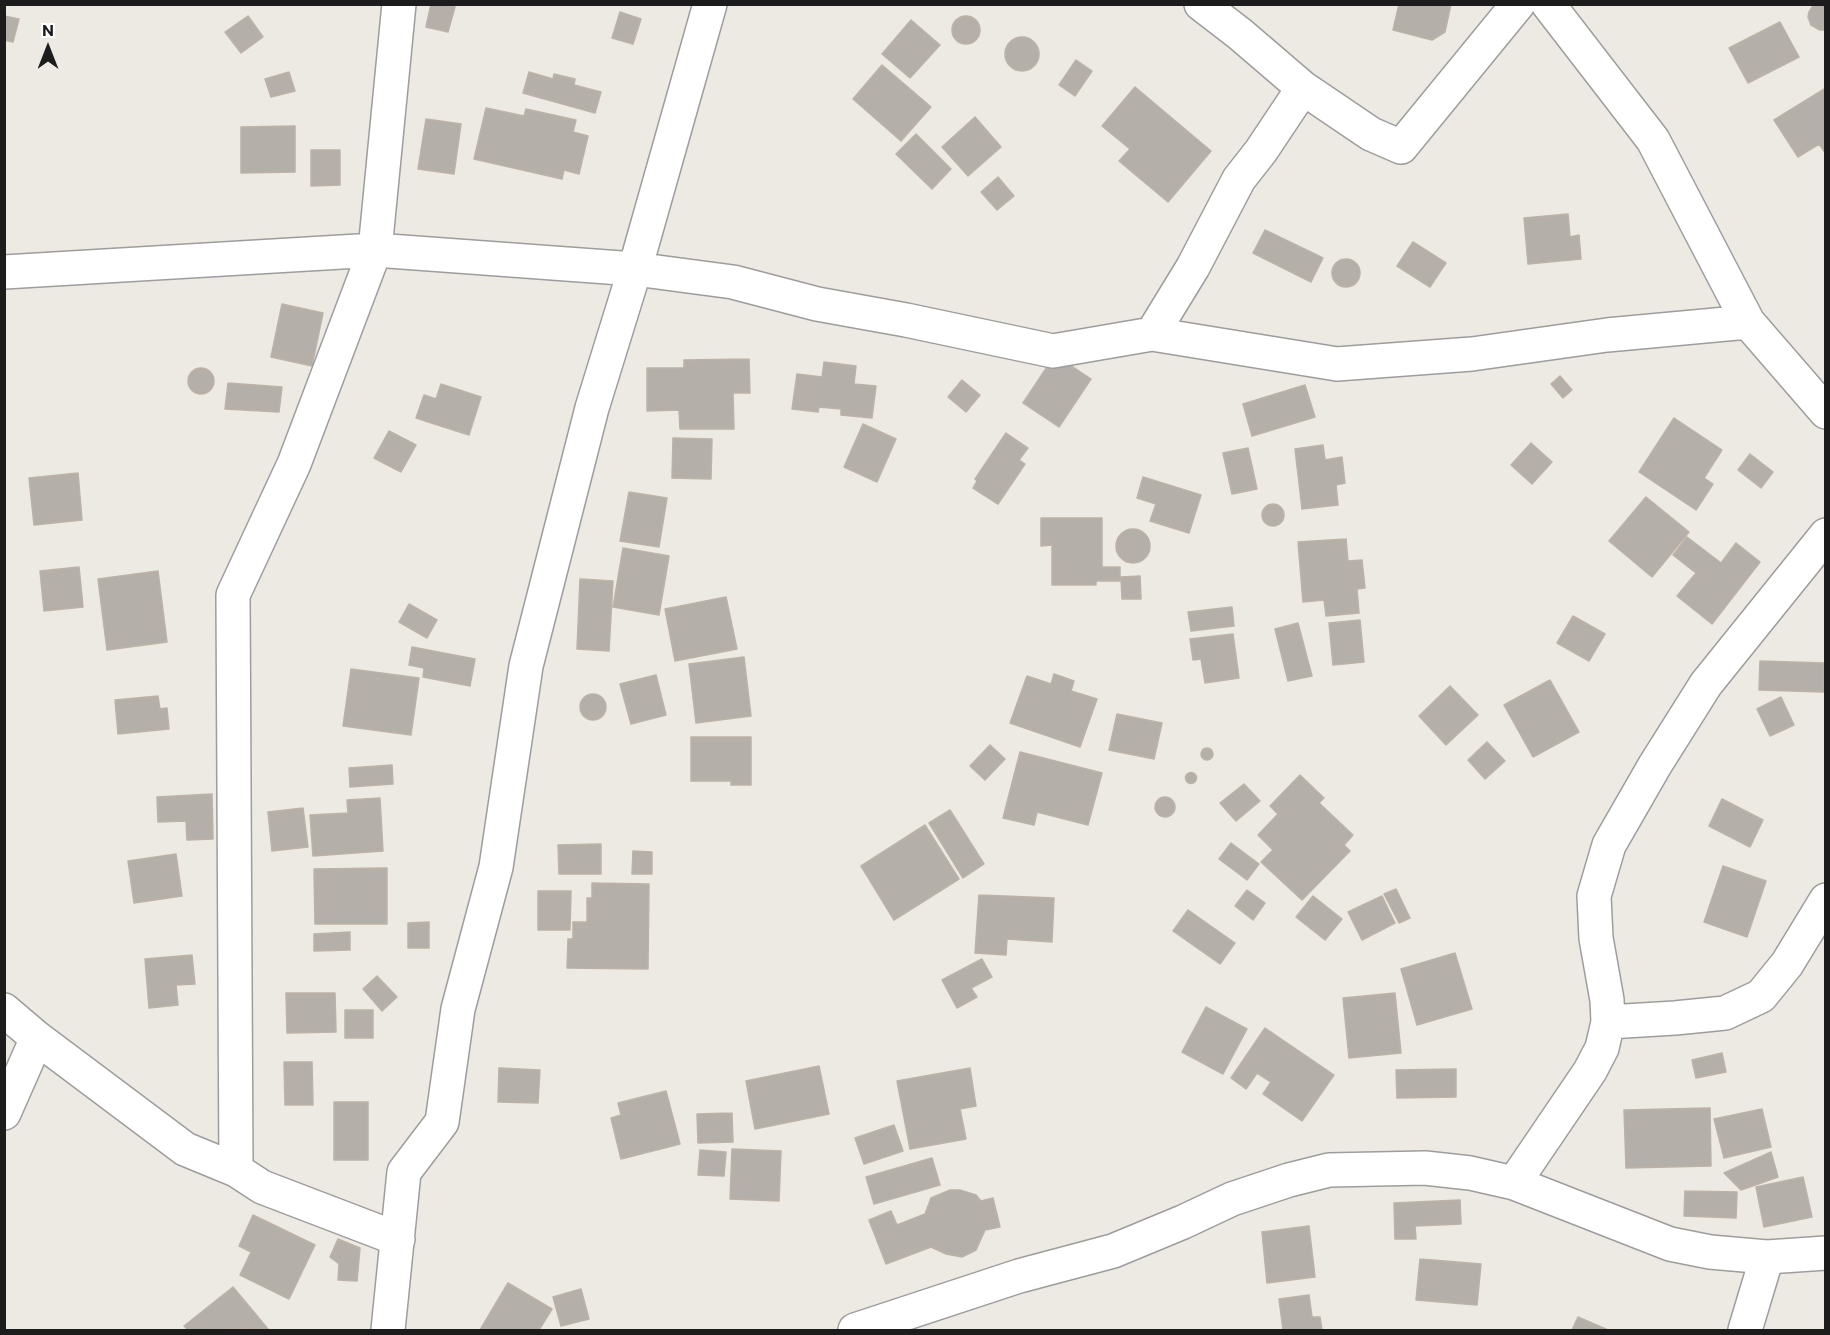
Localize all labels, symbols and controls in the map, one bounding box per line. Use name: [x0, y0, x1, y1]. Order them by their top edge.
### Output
north arrow: [18, 18, 78, 78]
text: N: [42, 20, 54, 39]

